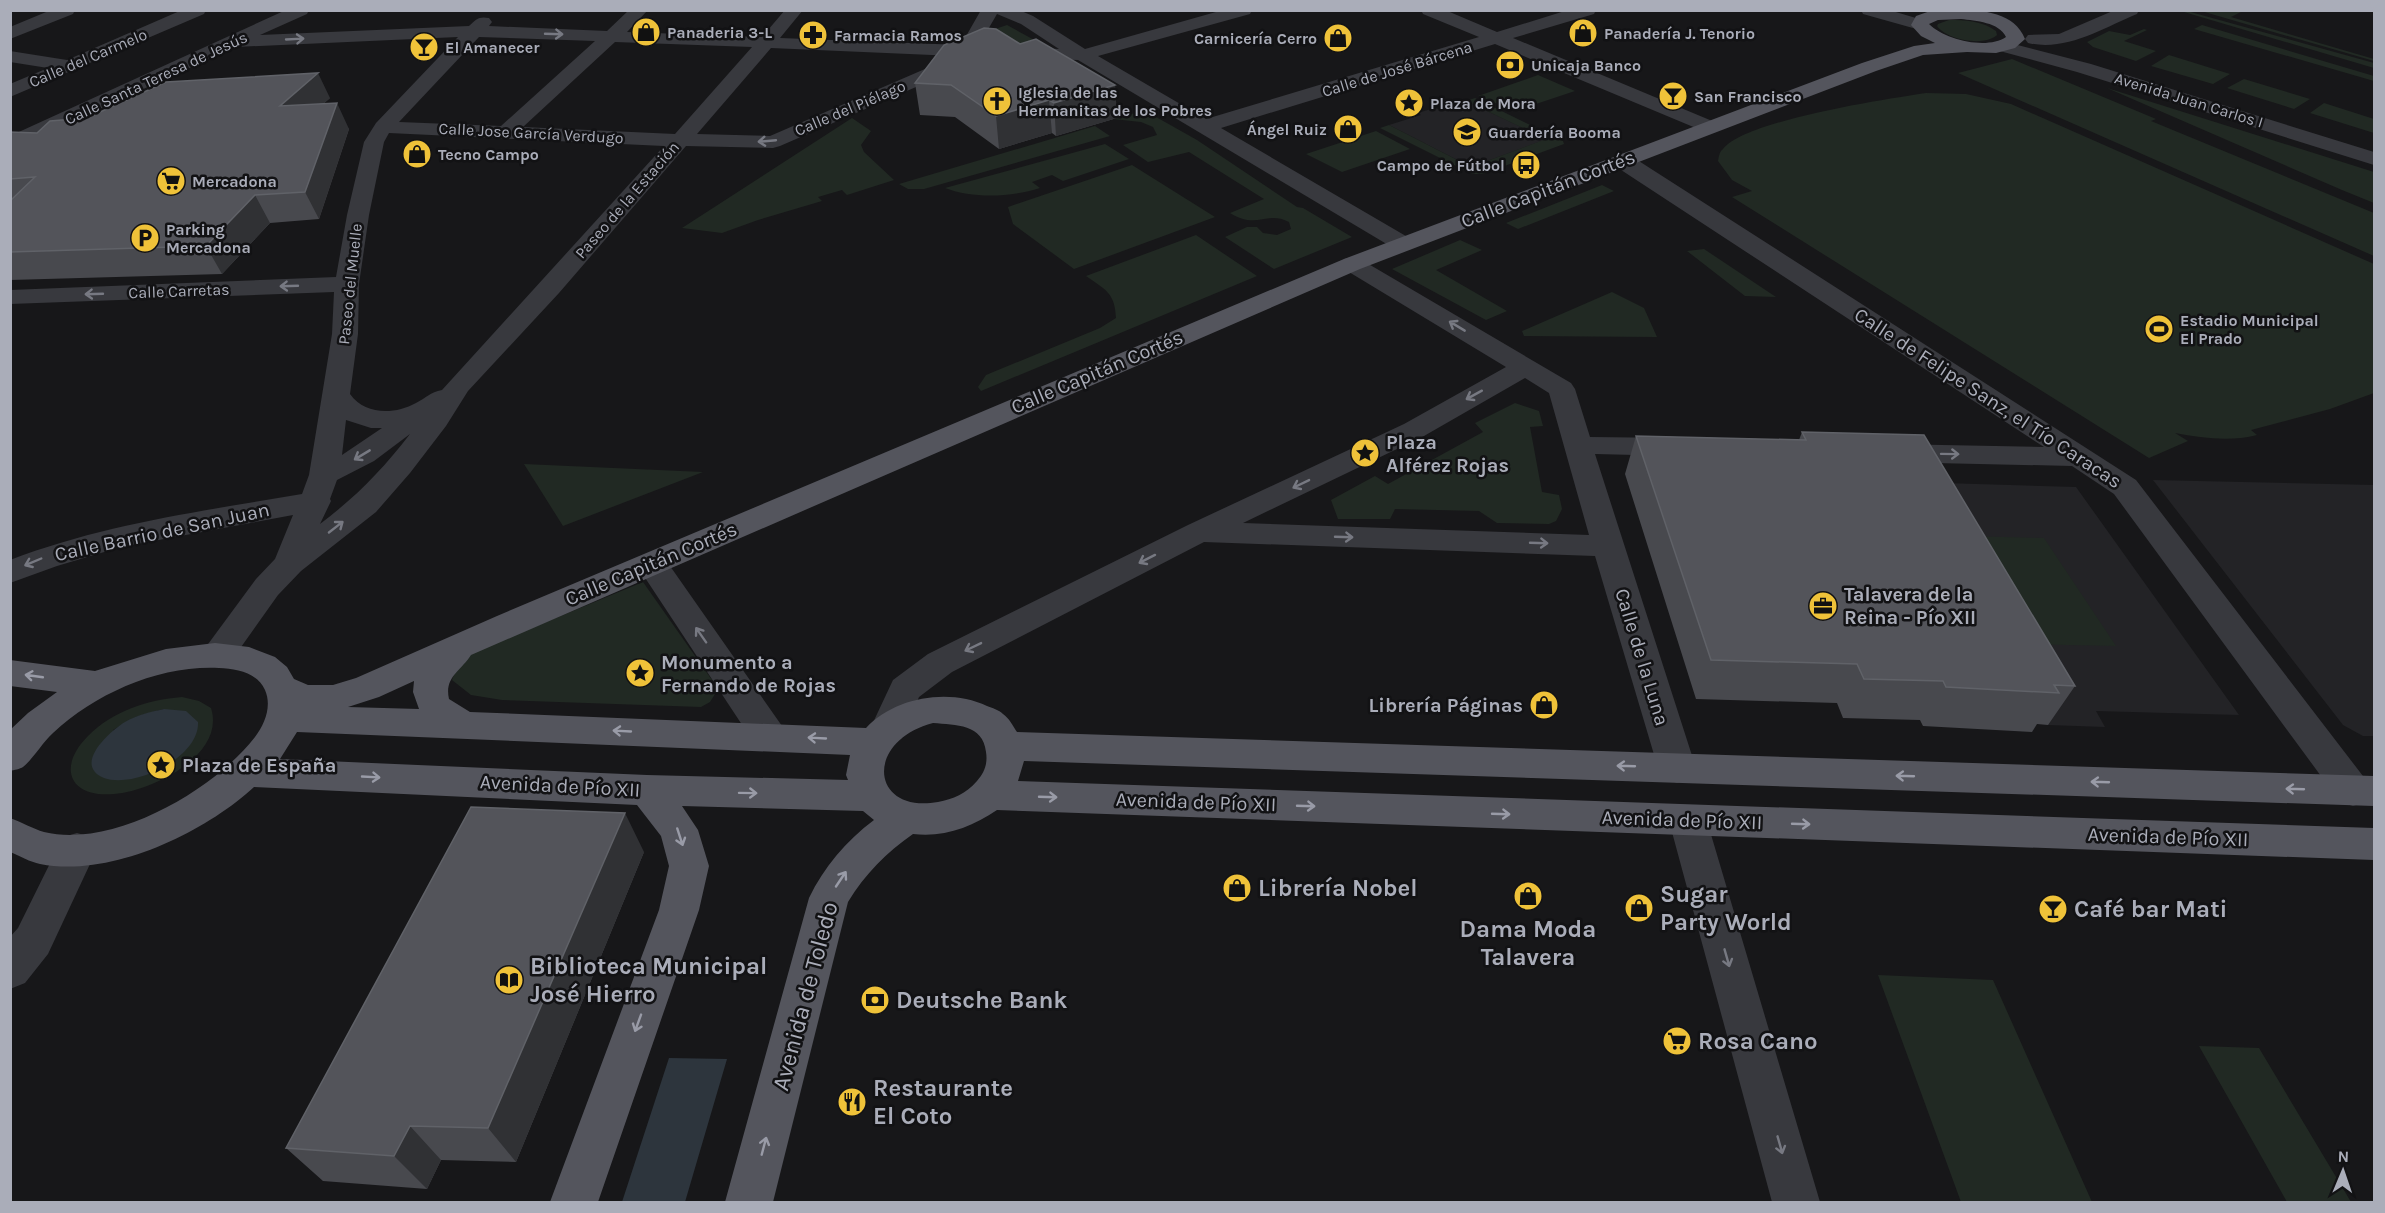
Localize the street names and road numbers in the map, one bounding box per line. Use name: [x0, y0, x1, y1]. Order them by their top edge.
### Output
street label: Calle del Carmelo: [26, 25, 150, 91]
street label: Calle Santa Teresa de Jesús: [62, 27, 250, 129]
street label: Calle de José Bárcena: [1320, 37, 1474, 101]
street label: Avenida Juan Carlos I: [2112, 68, 2266, 132]
street label: Calle del Piélago: [792, 76, 908, 140]
street label: Calle Jose García Verdugo: [438, 119, 624, 147]
street label: Paseo de la Estación: [571, 138, 683, 262]
street label: Calle Capitán Cortés: [1458, 145, 1638, 233]
street label: Paseo del Muelle: [334, 223, 366, 345]
street label: Calle Carretas: [128, 280, 230, 302]
street label: Calle de Felipe Sanz, el Tío Caracas: [1850, 303, 2126, 493]
street label: Calle Capitán Cortés: [1008, 325, 1186, 419]
street label: Calle Barrio de San Juan: [52, 498, 272, 566]
street label: Calle Capitán Cortés: [562, 517, 740, 611]
street label: Calle de la Luna: [1610, 586, 1674, 728]
street label: Avenida de Pío XII: [479, 770, 641, 802]
street label: Avenida de Pío XII: [1115, 788, 1277, 816]
street label: Avenida de Pío XII: [1601, 806, 1763, 834]
street label: Avenida de Pío XII: [2087, 823, 2249, 851]
street label: Avenida de Toledo: [766, 899, 844, 1093]

